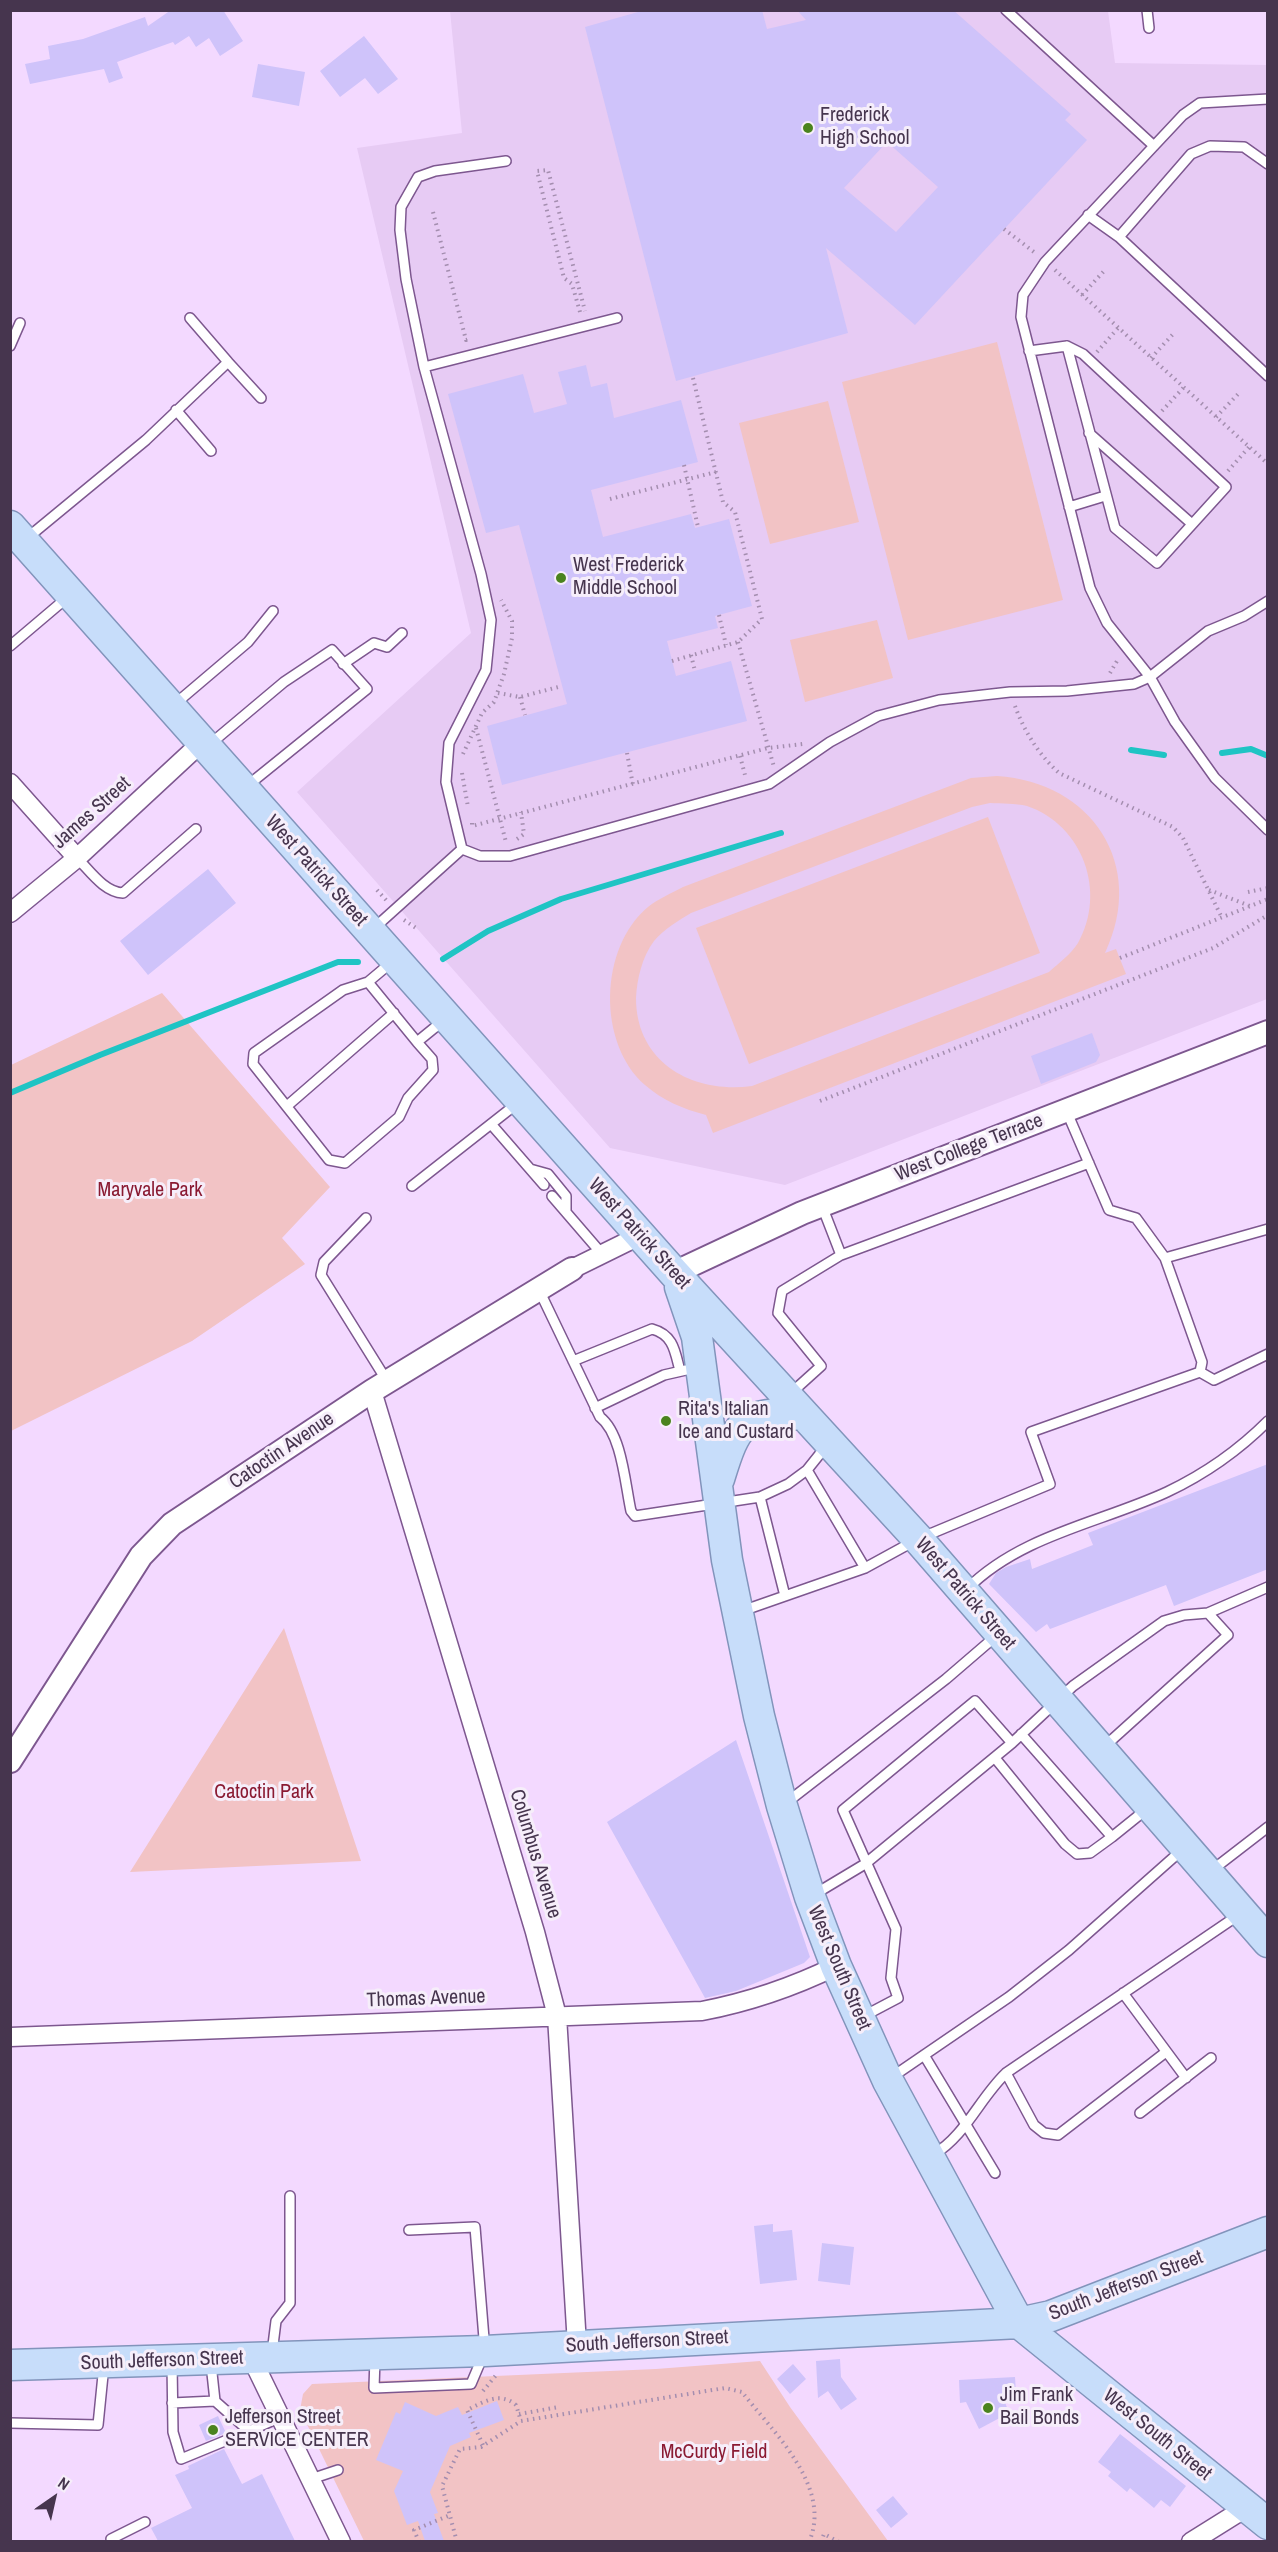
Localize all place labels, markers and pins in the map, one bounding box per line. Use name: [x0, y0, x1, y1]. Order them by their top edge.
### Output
place label: Frederick High School: [820, 104, 909, 151]
marker: Frederick High School: [801, 121, 815, 135]
place label: West Frederick Middle School: [573, 554, 684, 601]
marker: West Frederick Middle School: [554, 571, 568, 585]
place label: Rita's Italian Ice and Custard: [678, 1398, 794, 1445]
marker: Rita's Italian Ice and Custard: [659, 1414, 673, 1428]
place label: Jim Frank Bail Bonds: [1000, 2384, 1079, 2431]
marker: Jim Frank Bail Bonds: [981, 2401, 995, 2415]
place label: Jefferson Street SERVICE CENTER: [225, 2406, 369, 2453]
marker: Jefferson Street SERVICE CENTER: [206, 2423, 220, 2437]

